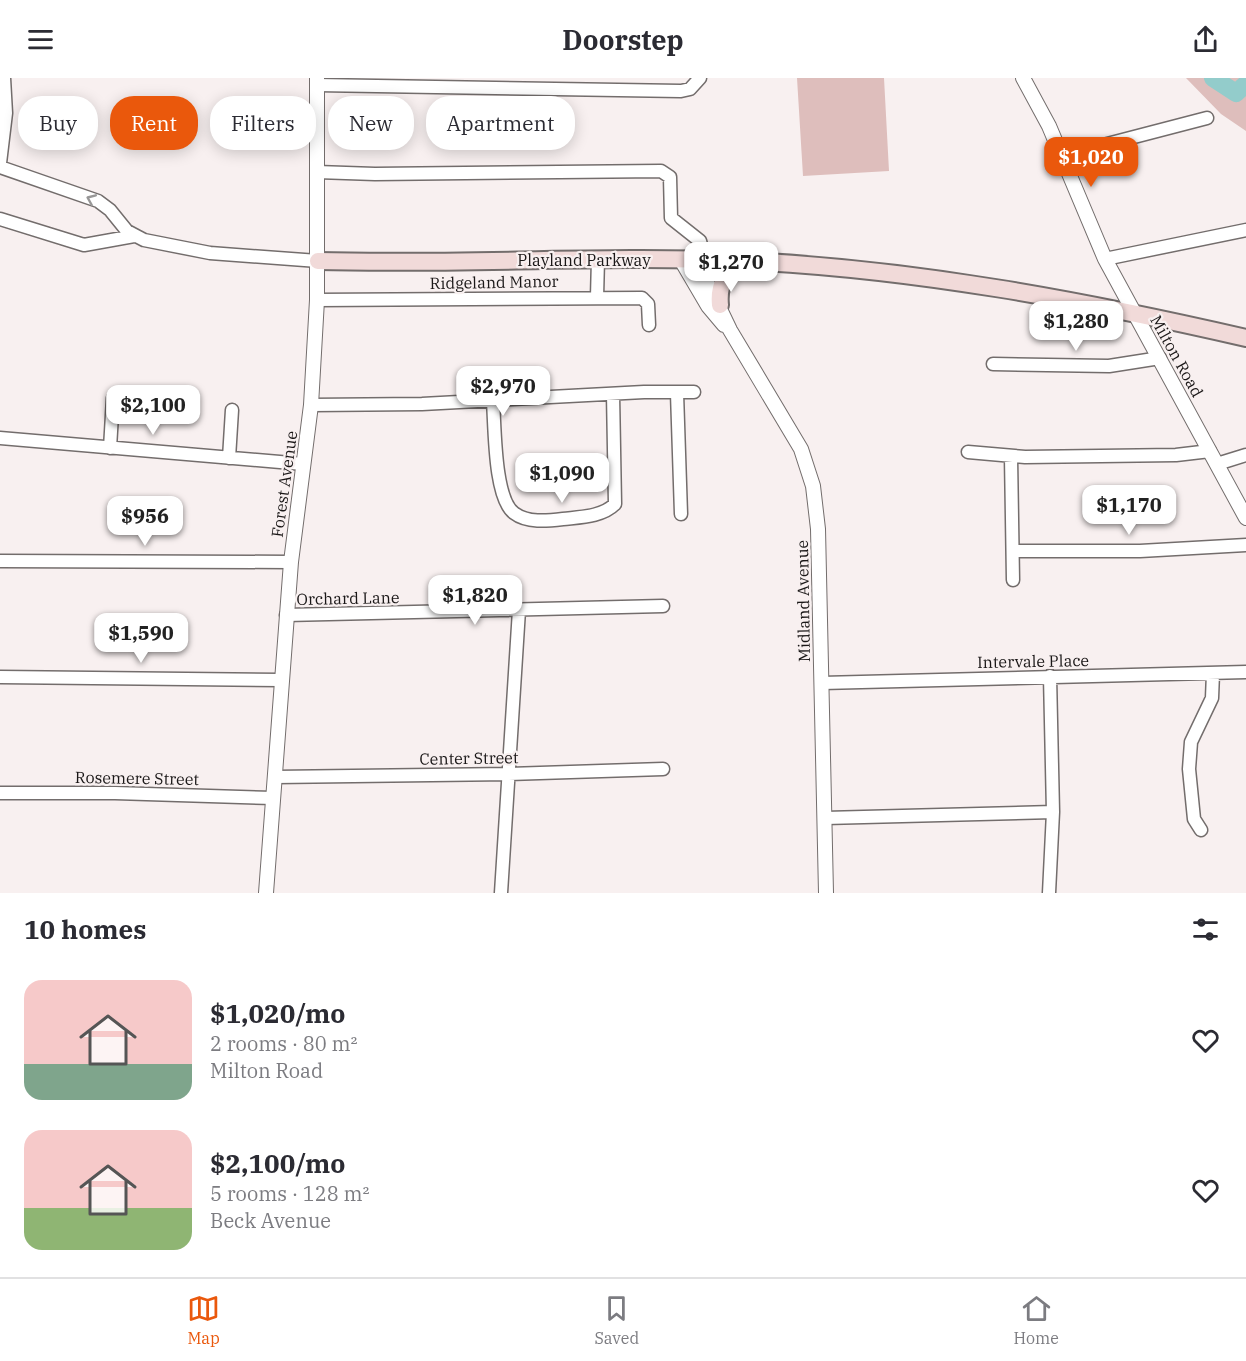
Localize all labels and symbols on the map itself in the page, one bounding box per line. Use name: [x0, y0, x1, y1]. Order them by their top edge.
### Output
pin: $1,020: [1042, 137, 1140, 188]
one-way arrow: [86, 194, 97, 206]
pin: $1,270: [682, 242, 780, 293]
street label: Playland Parkway: [517, 250, 651, 270]
street label: Ridgeland Manor: [429, 271, 559, 293]
pin: $1,280: [1027, 301, 1125, 352]
street label: Milton Road: [1146, 312, 1208, 401]
pin: $2,970: [454, 366, 552, 417]
pin: $2,100: [104, 385, 202, 436]
street label: Forest Avenue: [267, 429, 301, 539]
pin: $1,090: [513, 453, 611, 504]
pin: $1,170: [1080, 485, 1178, 536]
pin: $956: [109, 496, 181, 547]
street label: Midland Avenue: [792, 540, 814, 662]
pin: $1,820: [426, 575, 524, 626]
street label: Orchard Lane: [296, 587, 400, 609]
pin: $1,590: [92, 613, 190, 664]
street label: Intervale Place: [977, 650, 1089, 672]
street label: Center Street: [419, 747, 519, 769]
street label: Rosemere Street: [75, 767, 200, 789]

